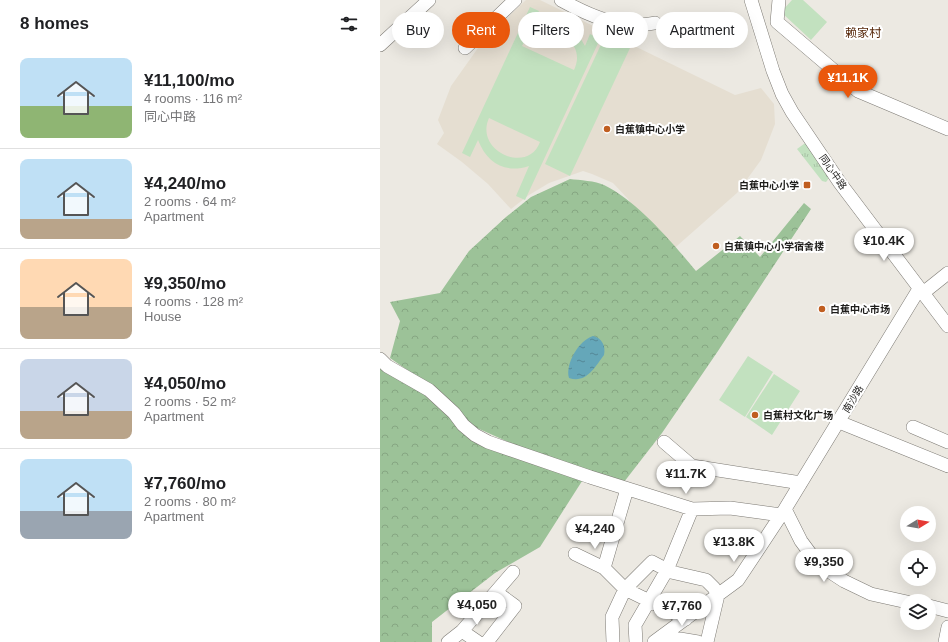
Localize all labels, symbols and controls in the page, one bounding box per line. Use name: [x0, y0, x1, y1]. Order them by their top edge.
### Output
chip: Buy: [392, 12, 444, 48]
chip: Rent: [452, 12, 510, 48]
chip: Filters: [518, 12, 584, 48]
chip: New: [592, 12, 648, 48]
chip: Apartment: [656, 12, 748, 48]
icon: filters: [338, 13, 360, 35]
text: 8 homes: [20, 14, 89, 33]
district label: 赖家村: [845, 26, 882, 40]
pin: ¥11.1K: [815, 65, 881, 99]
text: ¥11.1K: [827, 70, 869, 85]
text: ¥11,100/mo: [144, 71, 235, 90]
icon: home: [52, 74, 100, 122]
text: 4 rooms · 116 m²: [144, 91, 242, 106]
text: 同心中路: [144, 109, 196, 124]
place label: 白蕉镇中心小学: [615, 123, 685, 135]
marker: 白蕉镇中心小学: [602, 124, 612, 134]
street label: 同心中路: [817, 152, 849, 192]
text: ¥4,240/mo: [144, 174, 226, 193]
icon: home: [52, 175, 100, 223]
place label: 白蕉中心小学: [739, 180, 799, 191]
marker: 白蕉中心小学: [802, 180, 812, 190]
text: 2 rooms · 64 m²: [144, 194, 236, 209]
text: Apartment: [144, 209, 204, 224]
pin: ¥10.4K: [851, 228, 917, 262]
text: ¥10.4K: [863, 233, 905, 248]
place label: 白蕉镇中心小学宿舍楼: [724, 240, 824, 252]
marker: 白蕉镇中心小学宿舍楼: [711, 241, 721, 251]
text: ¥9,350/mo: [144, 274, 226, 293]
icon: home: [52, 275, 100, 323]
text: 4 rooms · 128 m²: [144, 294, 243, 309]
marker: 白蕉中心市场: [817, 304, 827, 314]
place label: 白蕉中心市场: [830, 304, 890, 315]
text: House: [144, 309, 182, 324]
text: ¥4,050/mo: [144, 374, 226, 393]
icon: home: [52, 375, 100, 423]
street label: 南沙路: [841, 383, 865, 415]
text: 2 rooms · 52 m²: [144, 394, 236, 409]
text: Apartment: [144, 409, 204, 424]
place label: 白蕉村文化广场: [763, 409, 833, 421]
marker: 白蕉村文化广场: [750, 410, 760, 420]
pin: ¥11.7K: [653, 461, 719, 495]
text: ¥11.7K: [665, 466, 707, 481]
text: ¥7,760/mo: [144, 474, 226, 493]
icon: home: [52, 475, 100, 523]
text: 2 rooms · 80 m²: [144, 494, 236, 509]
north arrow: [900, 506, 936, 542]
map controls: [900, 506, 936, 630]
text: Apartment: [144, 509, 204, 524]
pin: ¥4,240: [562, 516, 628, 550]
text: ¥4,240: [575, 521, 615, 536]
pin: ¥13.8K: [701, 529, 767, 563]
text: ¥13.8K: [713, 534, 755, 549]
pin: ¥9,350: [791, 549, 857, 583]
button: locate: [900, 550, 936, 586]
text: ¥9,350: [804, 554, 844, 569]
pin: ¥4,050: [444, 592, 510, 626]
pin: ¥7,760: [649, 593, 715, 627]
button: layers: [900, 594, 936, 630]
text: ¥4,050: [457, 597, 497, 612]
text: ¥7,760: [662, 598, 702, 613]

